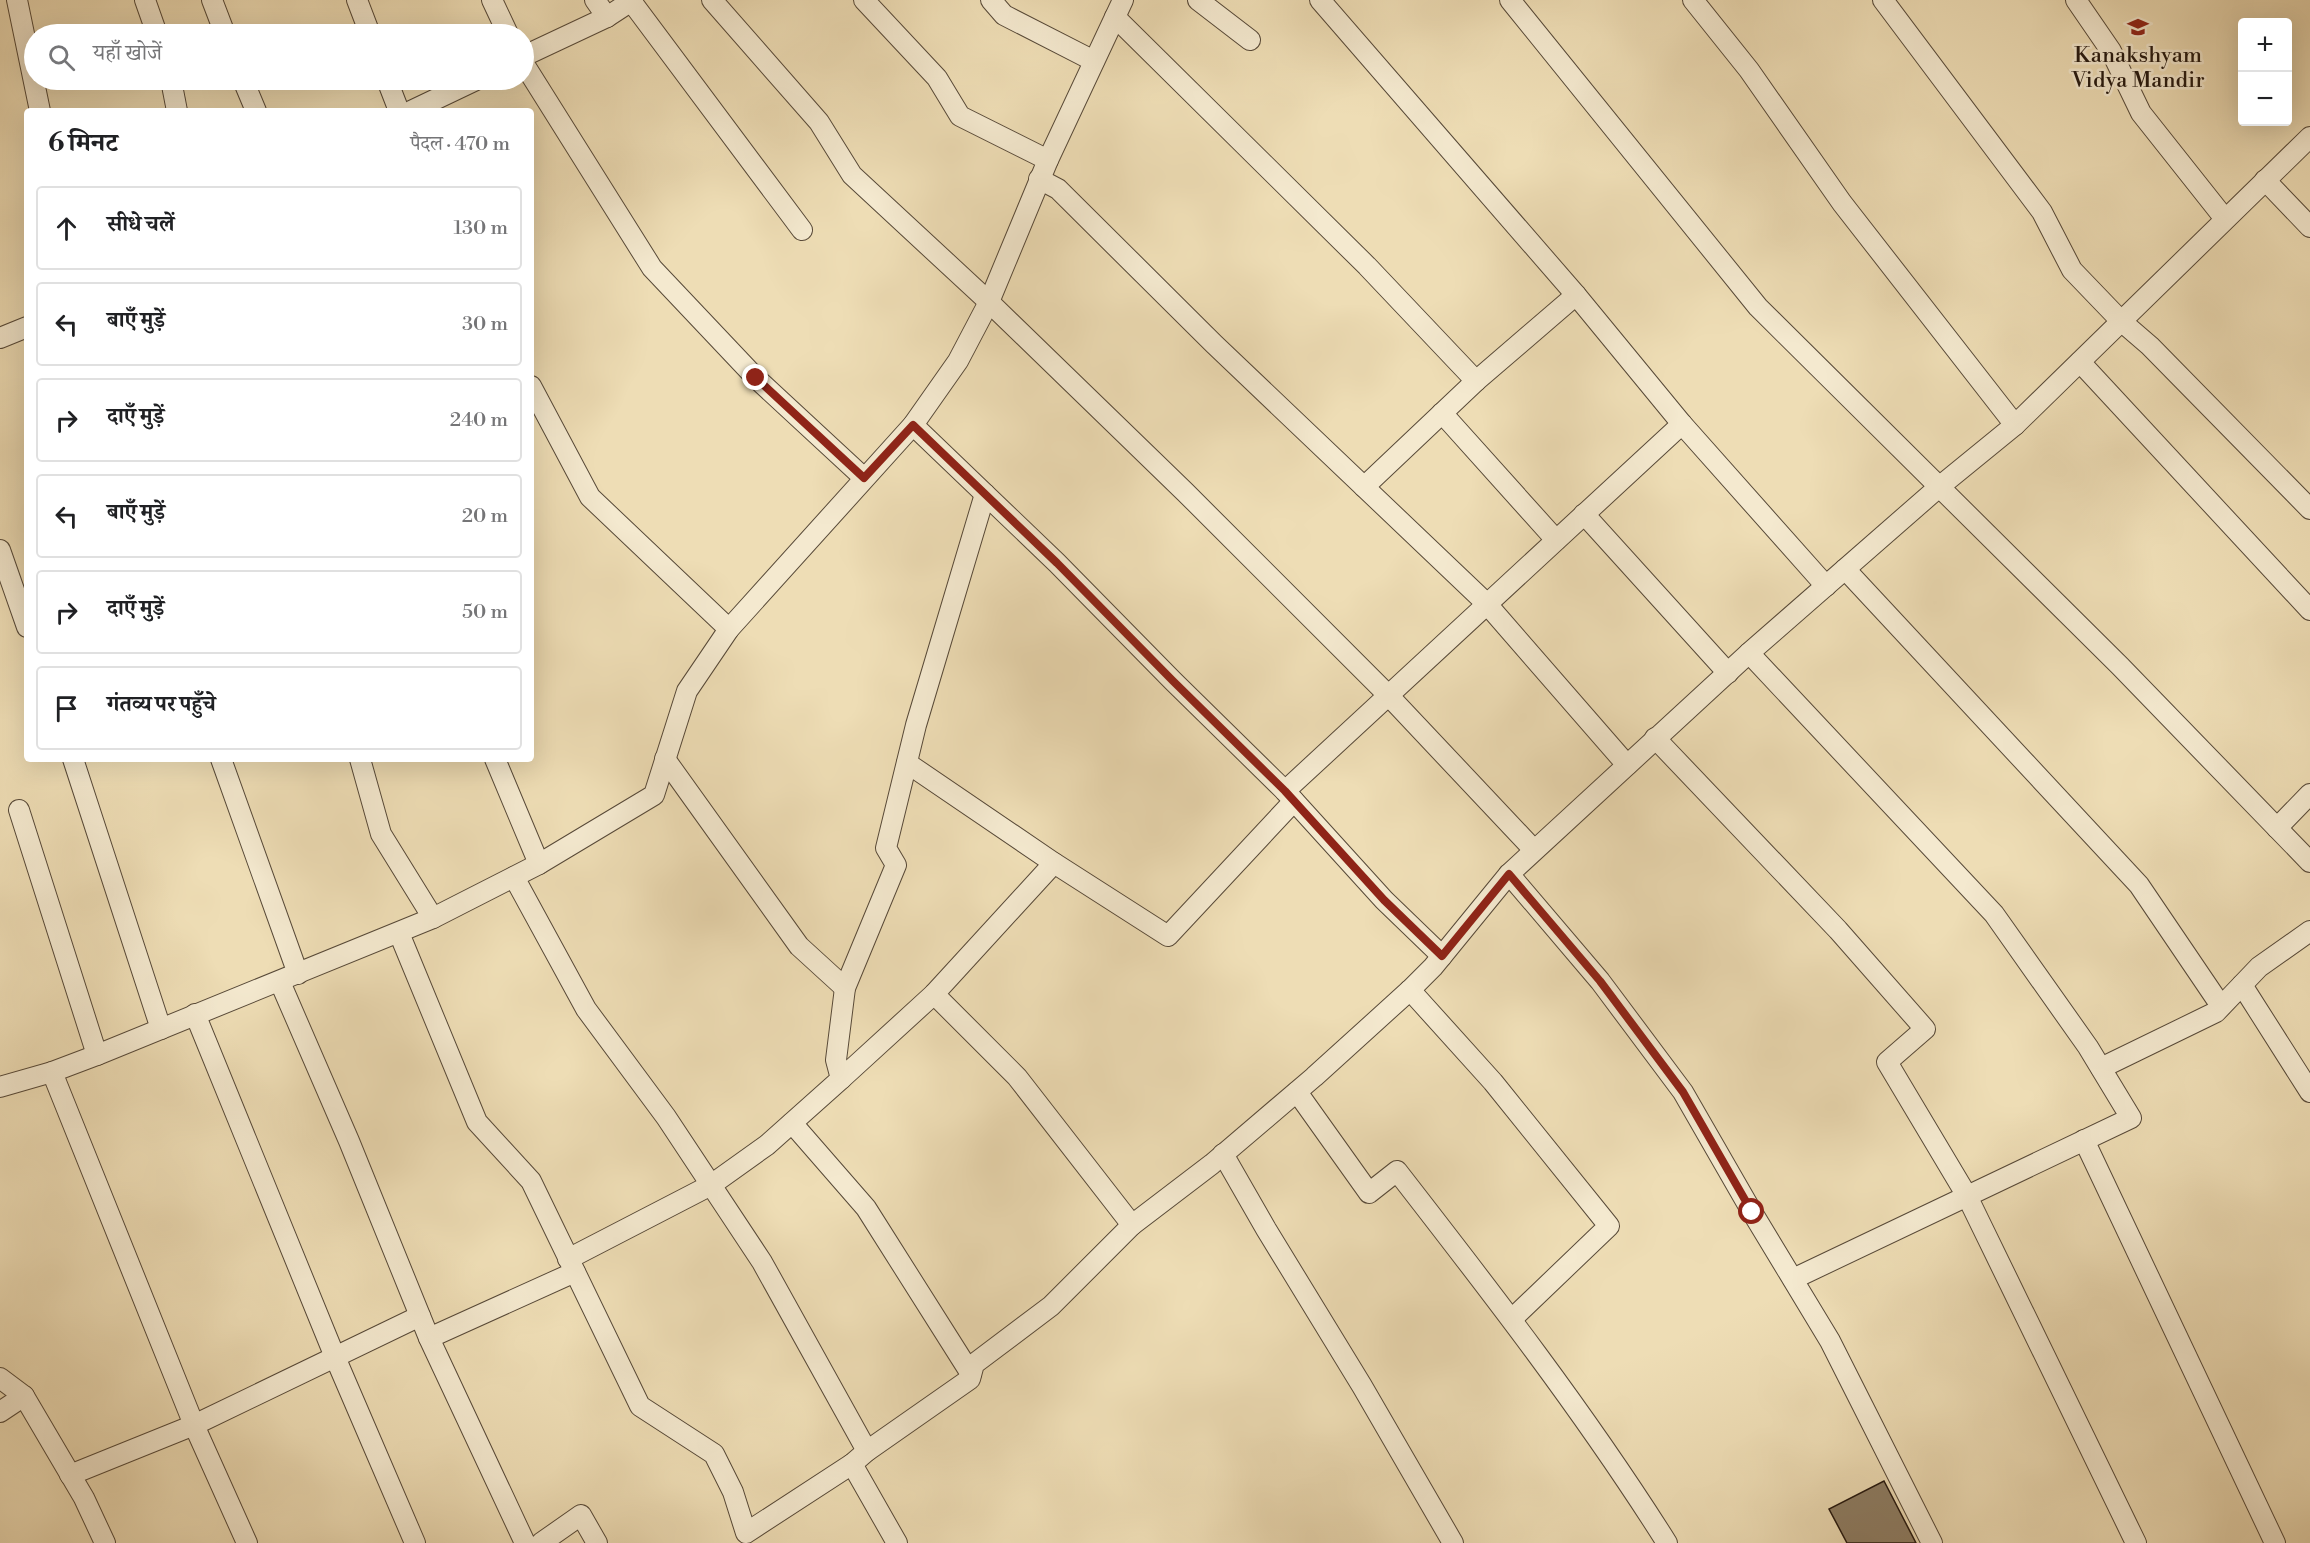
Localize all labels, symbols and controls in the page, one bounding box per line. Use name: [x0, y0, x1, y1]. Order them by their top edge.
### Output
school or university icon: Kanakshyam Vidya Mandir: [2126, 15, 2150, 39]
map controls: [2238, 18, 2292, 126]
button: +: [2238, 18, 2292, 72]
search box: [24, 24, 534, 90]
text: यहाँ खोजें: [93, 40, 162, 67]
icon: search: [45, 41, 78, 74]
place label: Kanakshyam Vidya Mandir: [2070, 42, 2205, 94]
button: −: [2238, 72, 2292, 126]
text: 6 मिनट: [48, 127, 118, 159]
text: पैदल · 470 m: [410, 132, 510, 157]
text: सीधे चलें: [107, 211, 174, 238]
icon: ahead: [50, 212, 83, 245]
text: 130 m: [453, 216, 508, 241]
text: बाएँ मुड़ें: [107, 307, 165, 334]
icon: left: [50, 308, 83, 341]
text: 30 m: [462, 312, 508, 337]
route end: [742, 364, 768, 390]
text: दाएँ मुड़ें: [107, 403, 164, 430]
icon: right: [50, 404, 83, 437]
text: 240 m: [450, 408, 508, 433]
text: बाएँ मुड़ें: [107, 499, 165, 526]
icon: left: [50, 500, 83, 533]
text: 20 m: [462, 504, 508, 529]
text: दाएँ मुड़ें: [107, 595, 164, 622]
icon: right: [50, 596, 83, 629]
text: 50 m: [462, 600, 508, 625]
text: गंतव्य पर पहुँचे: [107, 691, 216, 718]
icon: arrive: [50, 692, 83, 725]
route start: [1738, 1198, 1764, 1224]

